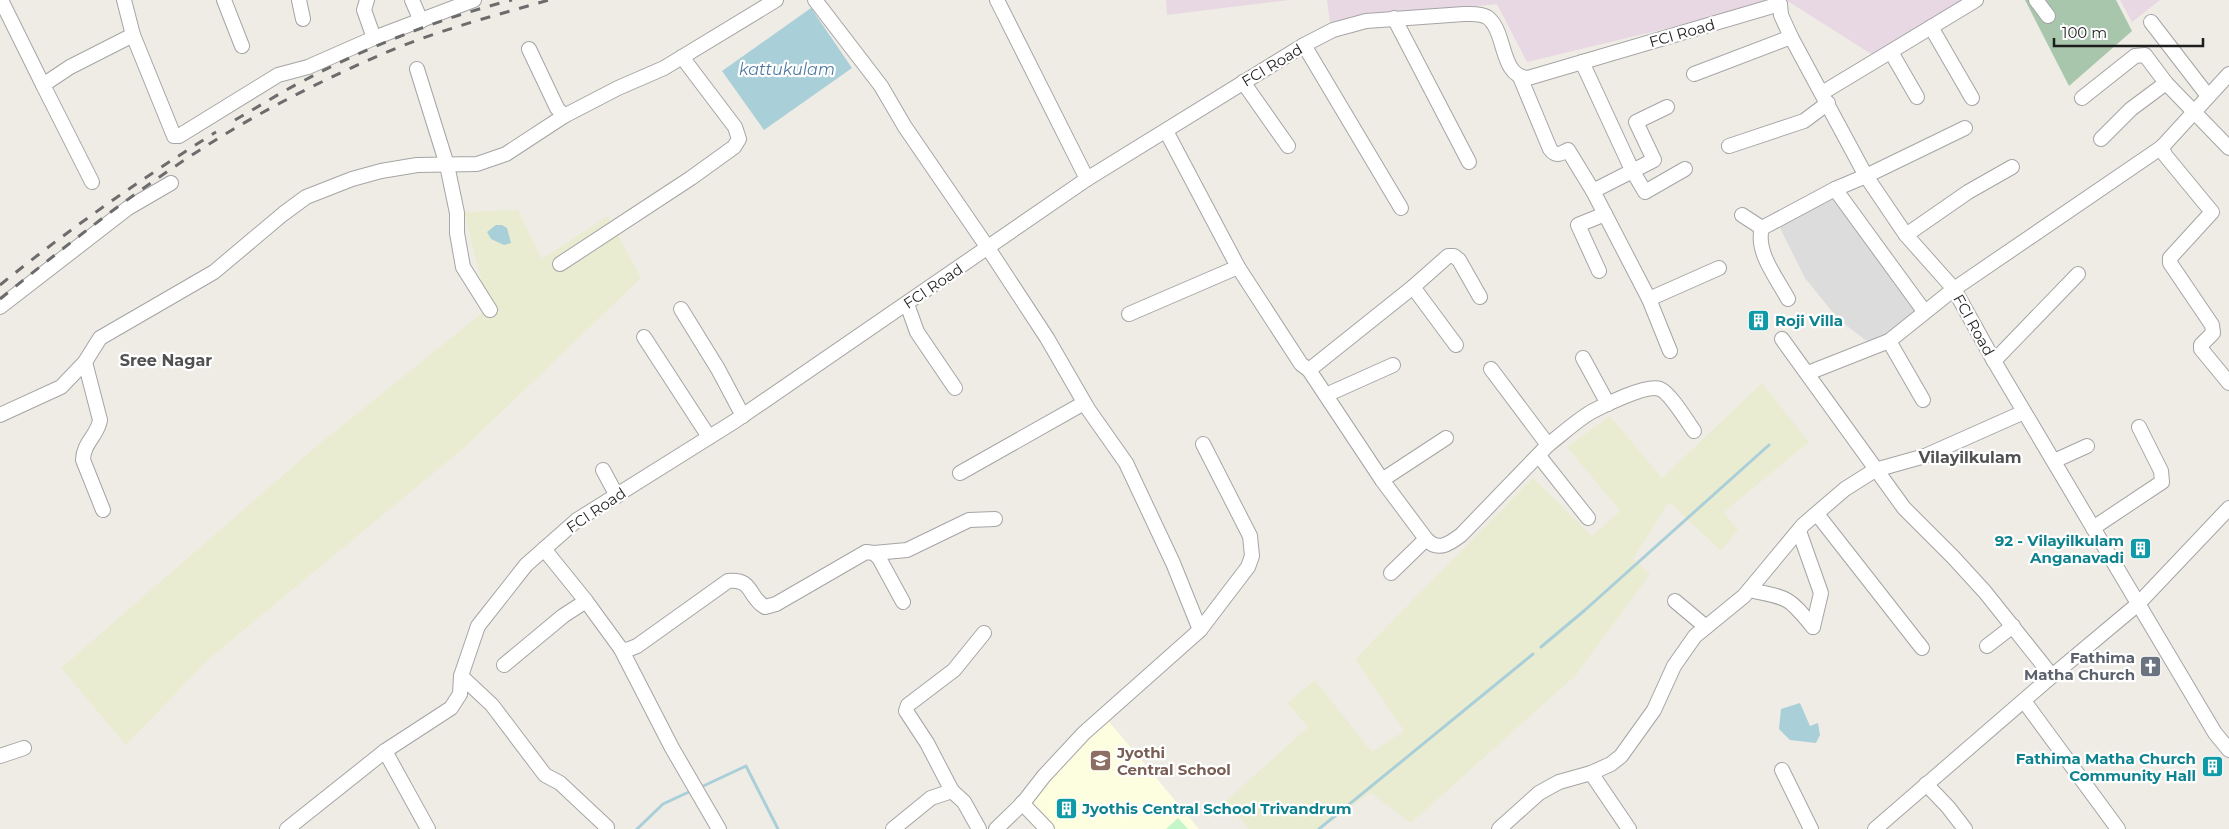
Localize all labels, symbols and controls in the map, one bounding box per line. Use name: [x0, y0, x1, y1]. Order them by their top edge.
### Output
street label: FCI Road: [1647, 15, 1717, 51]
scale bar: [2054, 15, 2203, 47]
text: 100 m: [2062, 23, 2107, 42]
street label: FCI Road: [1238, 39, 1306, 91]
water label: kattukulam: [739, 60, 835, 79]
street label: FCI Road: [900, 259, 966, 313]
street label: FCI Road: [1949, 291, 1999, 359]
building icon: Roji Villa: [1747, 308, 1771, 332]
place label: Roji Villa: [1775, 311, 1843, 330]
district label: Sree Nagar: [120, 351, 212, 370]
district label: Vilayilkulam: [1917, 448, 2022, 467]
street label: FCI Road: [563, 483, 629, 537]
place label: 92 - Vilayilkulam Anganavadi: [1995, 531, 2124, 567]
building icon: 92 - Vilayilkulam Anganavadi: [2128, 537, 2152, 561]
place label: Fathima Matha Church: [2024, 648, 2135, 684]
church icon: Fathima Matha Church: [2139, 654, 2163, 678]
place label: Jyothi Central School: [1116, 743, 1231, 779]
school or university icon: Jyothi Central School: [1089, 749, 1113, 773]
place label: Fathima Matha Church Community Hall: [2016, 749, 2196, 785]
building icon: Fathima Matha Church Community Hall: [2200, 755, 2224, 779]
building icon: Jyothis Central School Trivandrum: [1054, 796, 1078, 820]
place label: Jyothis Central School Trivandrum: [1081, 799, 1352, 818]

